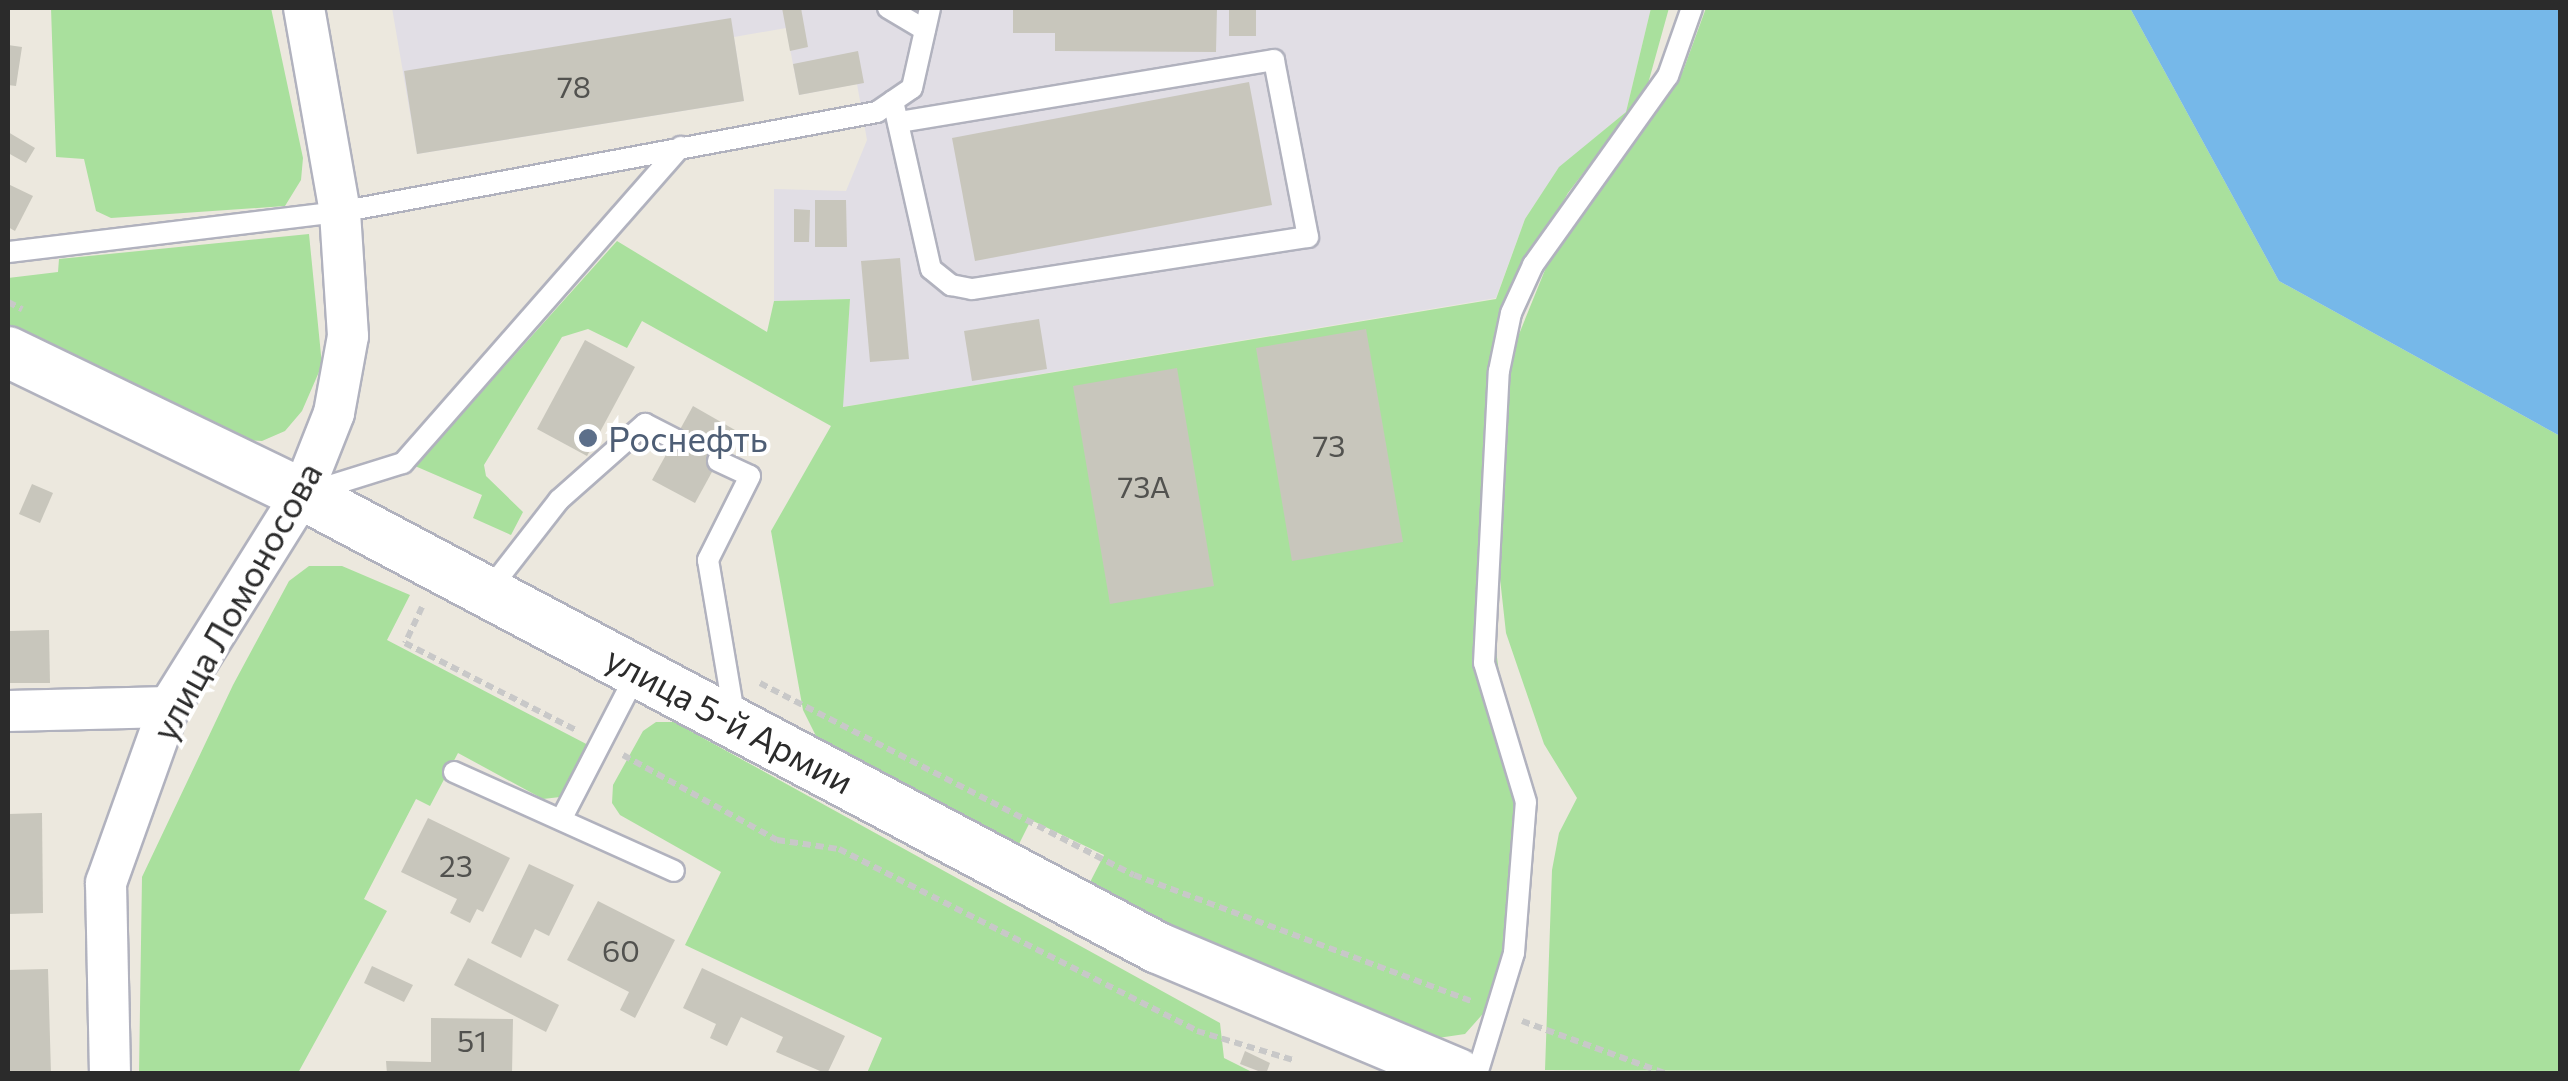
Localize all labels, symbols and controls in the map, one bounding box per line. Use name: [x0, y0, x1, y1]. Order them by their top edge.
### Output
house number: 78: [557, 68, 591, 104]
place label: Роснефть: [608, 417, 768, 459]
marker: Роснефть: [577, 427, 599, 449]
house number: 73: [1313, 427, 1345, 463]
street label: улица Ломоносова: [142, 455, 330, 747]
house number: 73А: [1118, 468, 1170, 504]
street label: улица 5-й Армии: [599, 636, 861, 802]
house number: 23: [439, 847, 473, 883]
house number: 60: [602, 932, 640, 968]
house number: 51: [457, 1022, 487, 1058]

